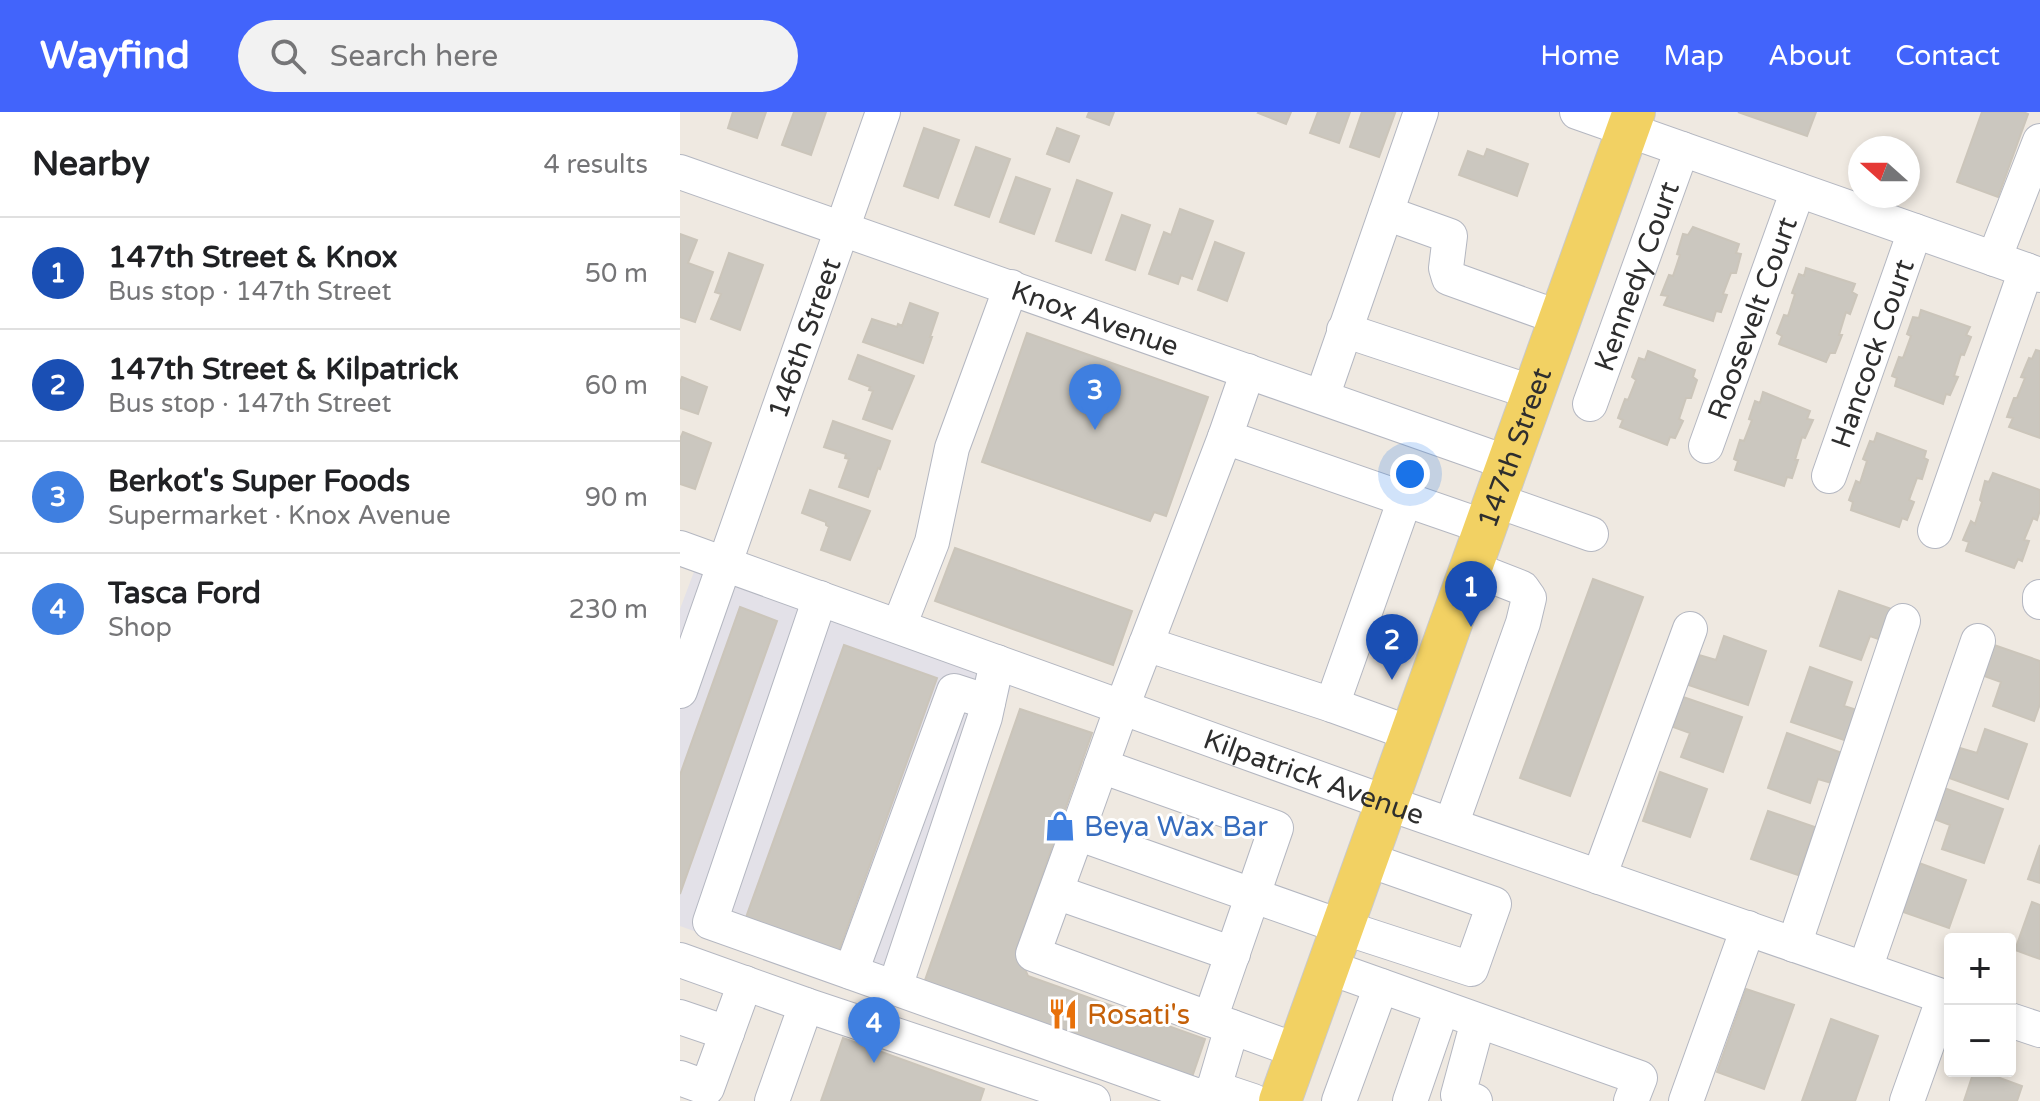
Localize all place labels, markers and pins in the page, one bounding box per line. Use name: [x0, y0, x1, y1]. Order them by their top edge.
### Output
pin: 3: [1069, 364, 1121, 430]
pin: 1: [1445, 561, 1497, 627]
pin: 2: [1366, 614, 1418, 680]
shop icon: Beya Wax Bar: [1043, 809, 1077, 843]
place label: Beya Wax Bar: [1084, 810, 1268, 844]
pin: 4: [848, 997, 900, 1063]
restaurant icon: Rosati's: [1046, 997, 1080, 1031]
place label: Rosati's: [1087, 998, 1190, 1032]

